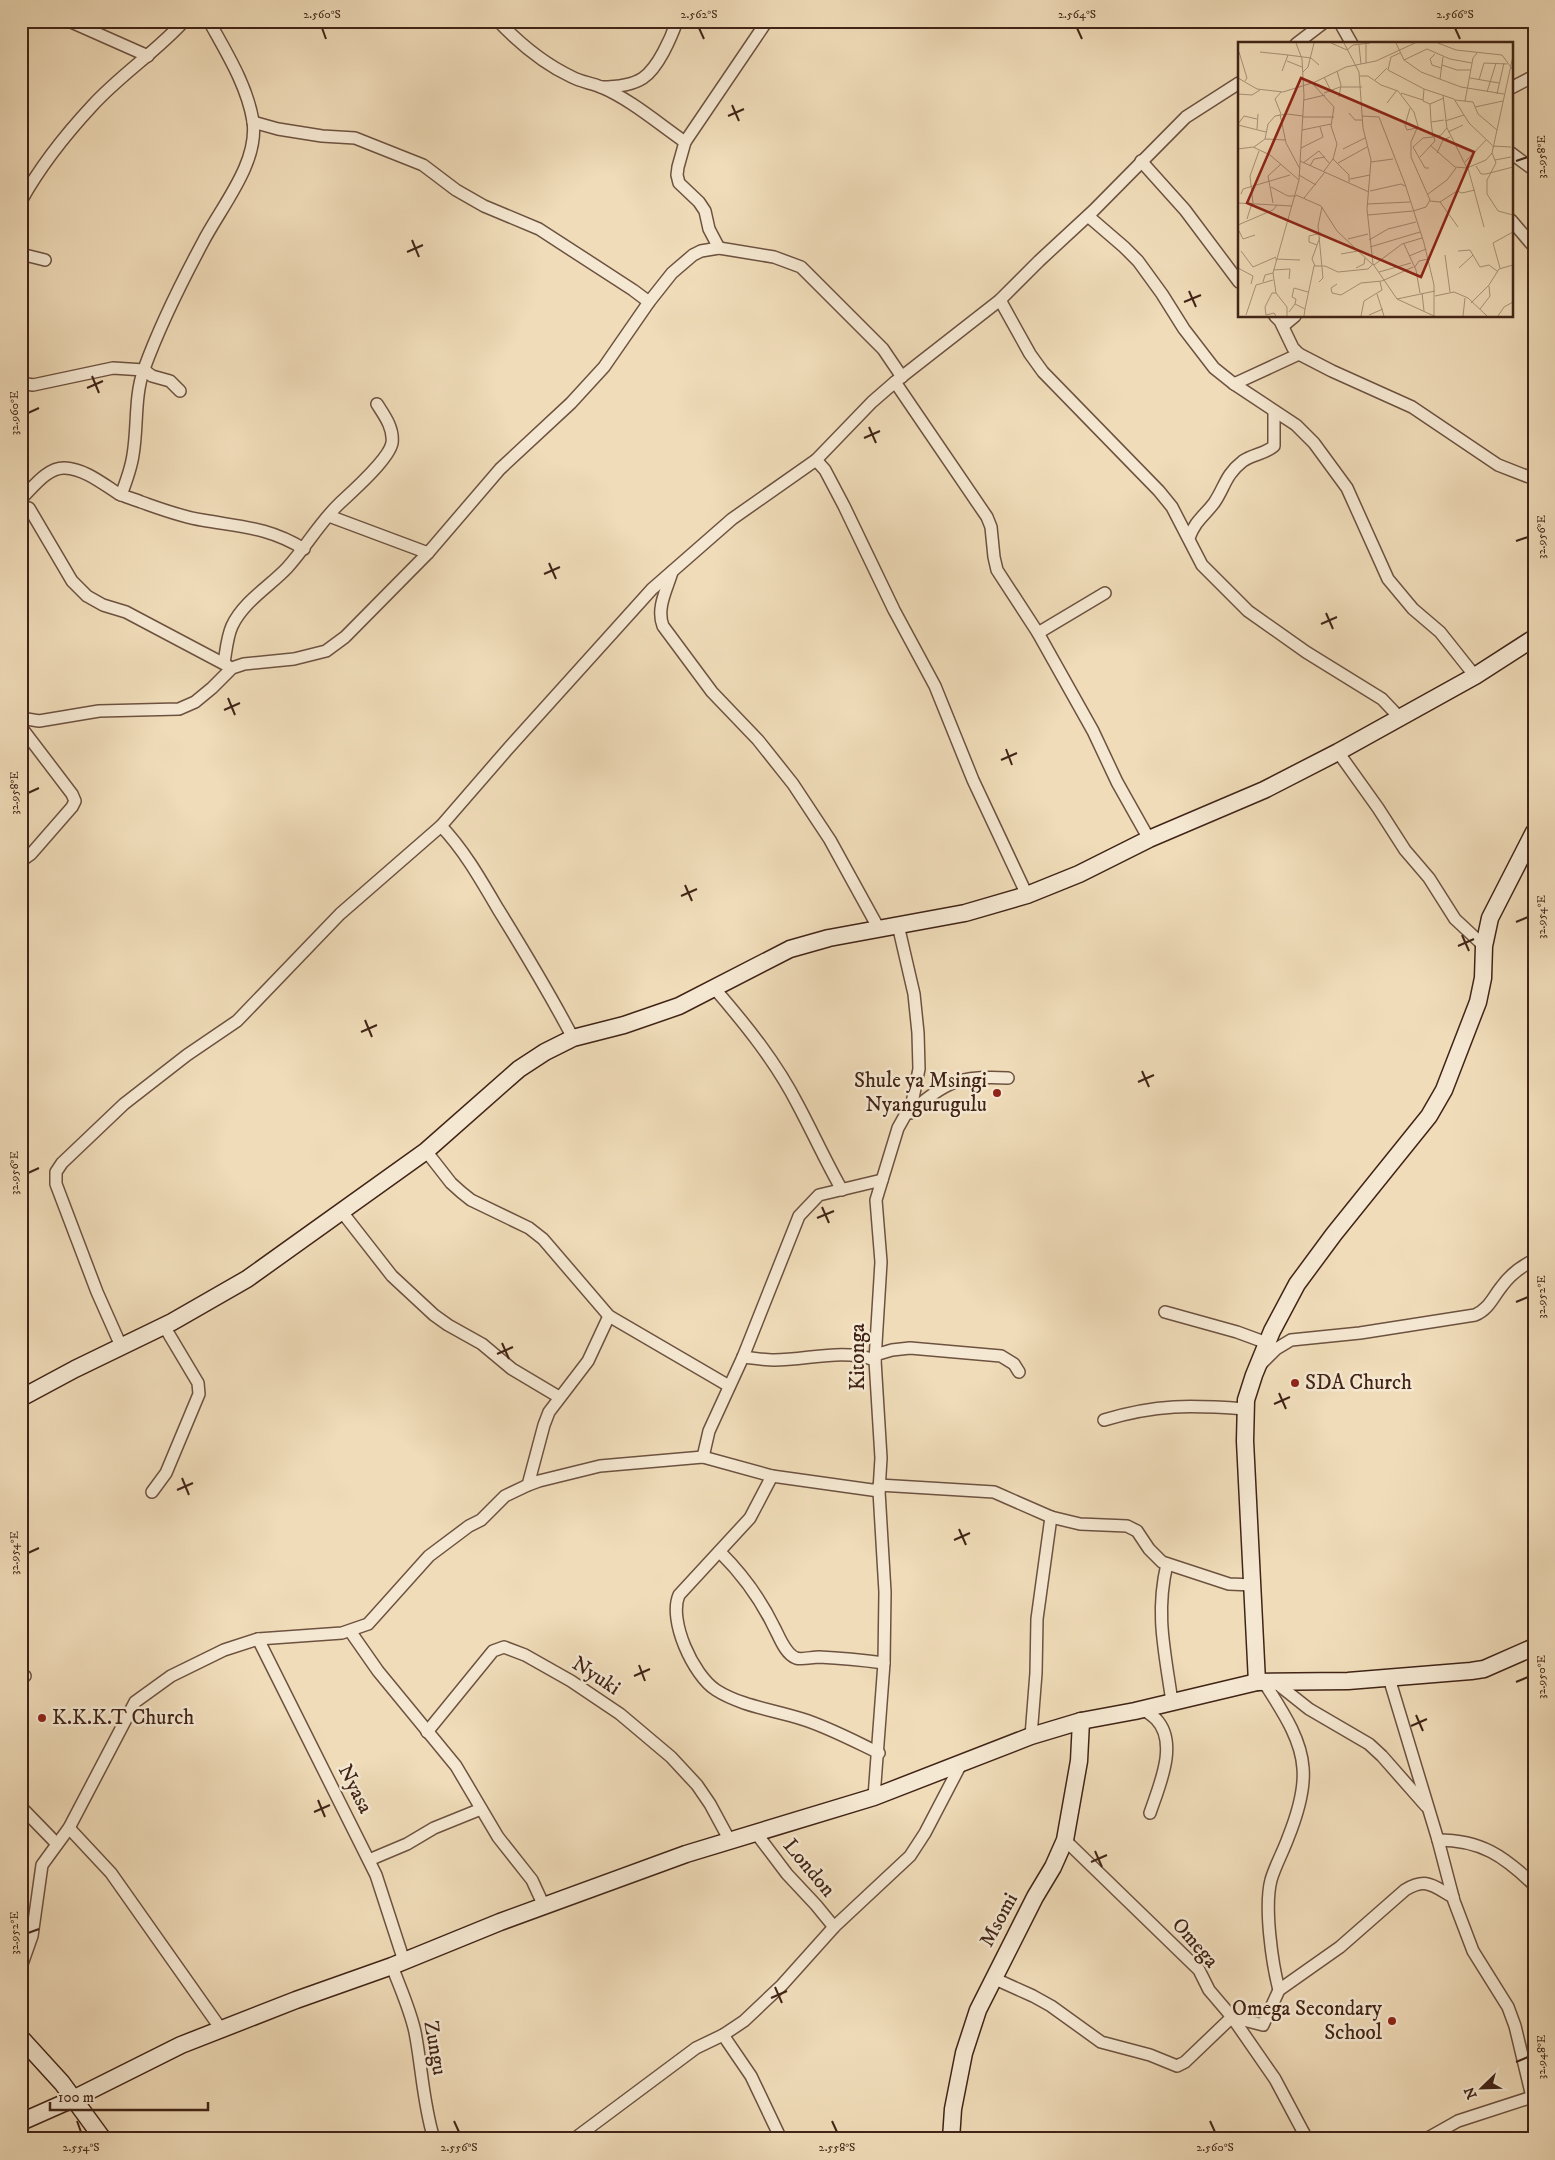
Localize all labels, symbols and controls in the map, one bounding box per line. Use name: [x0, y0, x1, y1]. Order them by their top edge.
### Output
text: 2.560°S: [303, 7, 341, 22]
text: 2.562°S: [680, 7, 718, 22]
text: 2.564°S: [1058, 7, 1096, 22]
text: 2.566°S: [1436, 7, 1474, 22]
inset map: [1238, 42, 1512, 318]
text: 32.958°E: [1534, 135, 1549, 179]
text: 32.960°E: [7, 390, 22, 435]
text: 32.956°E: [1534, 515, 1549, 559]
text: 32.958°E: [7, 771, 22, 815]
text: 32.954°E: [1534, 895, 1549, 939]
place label: Shule ya Msingi Nyangurugulu: [854, 1068, 987, 1118]
marker: Shule ya Msingi Nyangurugulu: [991, 1087, 1003, 1099]
text: 32.956°E: [7, 1151, 22, 1195]
text: 32.952°E: [1534, 1275, 1549, 1319]
street label: Kitonga: [845, 1323, 871, 1391]
place label: SDA Church: [1305, 1370, 1412, 1396]
marker: SDA Church: [1289, 1377, 1301, 1389]
text: 32.954°E: [7, 1531, 22, 1575]
street label: Nyuki: [567, 1651, 625, 1701]
text: 32.950°E: [1534, 1654, 1549, 1699]
place label: K.K.K.T Church: [52, 1705, 194, 1731]
marker: K.K.K.T Church: [36, 1712, 48, 1724]
street label: Nyasa: [332, 1760, 378, 1818]
street label: London: [777, 1834, 841, 1902]
street label: Msomi: [974, 1888, 1024, 1952]
text: 32.952°E: [7, 1911, 22, 1955]
street label: Omega: [1166, 1912, 1224, 1974]
place label: Omega Secondary School: [1232, 1996, 1383, 2046]
marker: Omega Secondary School: [1386, 2015, 1398, 2027]
street label: Zungu: [417, 2019, 453, 2077]
text: 32.948°E: [1534, 2034, 1549, 2079]
north arrow: [1458, 2062, 1508, 2112]
scale bar: [50, 2080, 208, 2112]
text: N: [1460, 2083, 1481, 2101]
text: 100 m: [58, 2088, 94, 2107]
text: 2.554°S: [62, 2140, 100, 2155]
text: 2.556°S: [440, 2140, 478, 2155]
text: 2.558°S: [819, 2140, 855, 2155]
text: 2.560°S: [1196, 2140, 1234, 2155]

